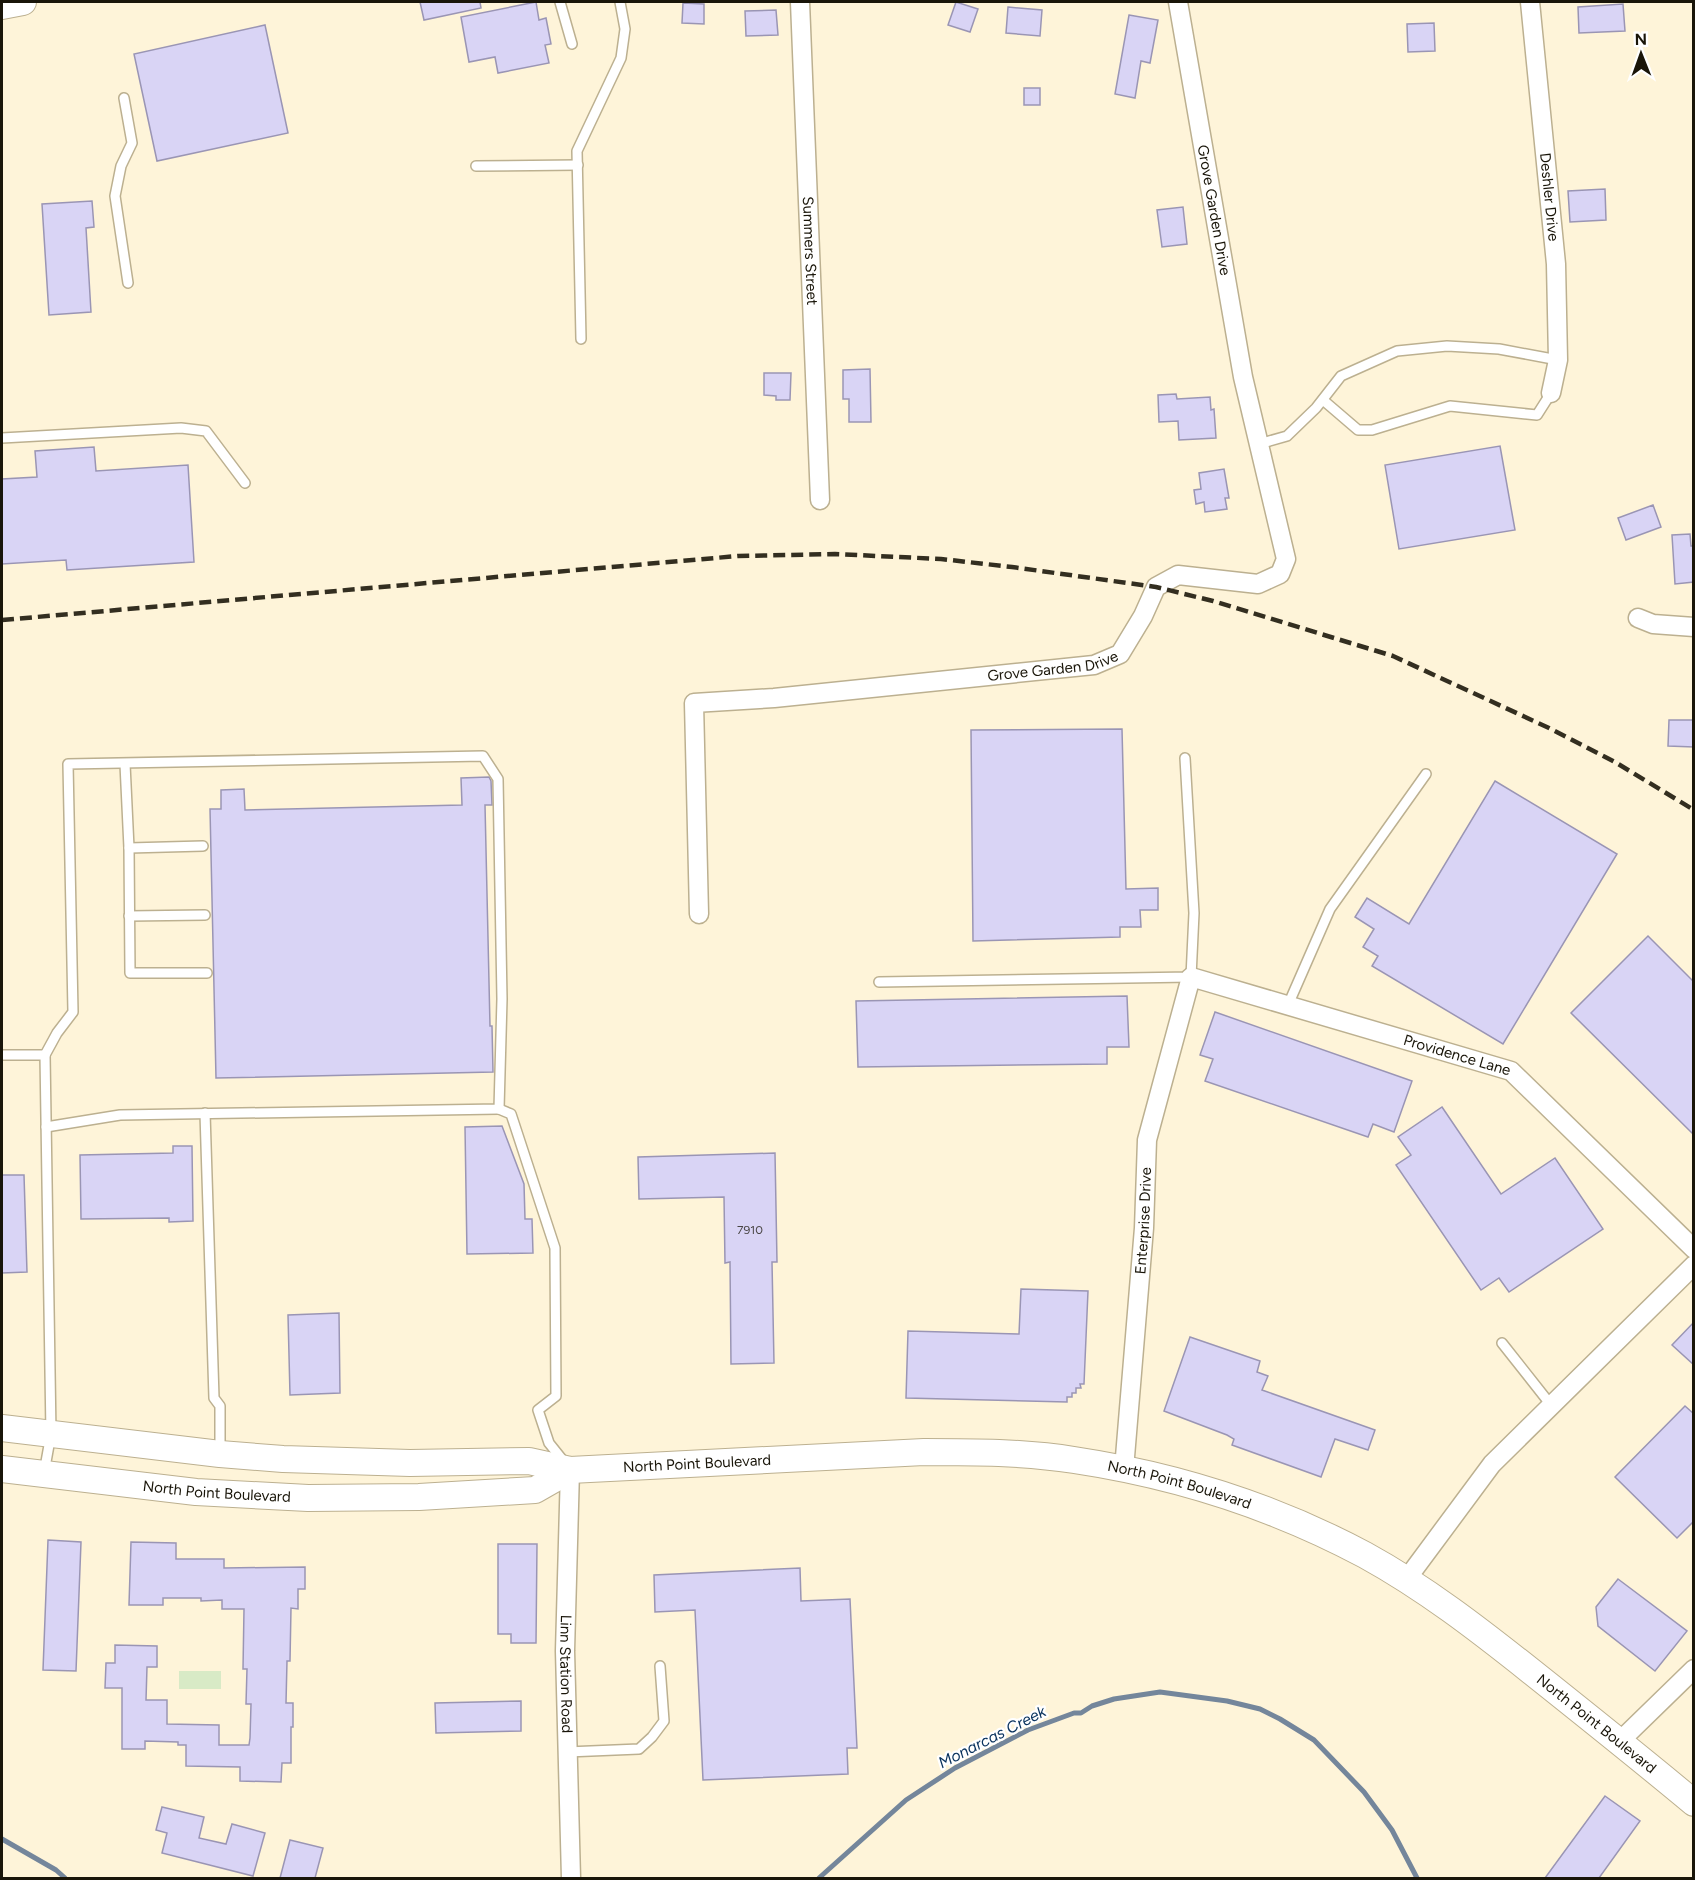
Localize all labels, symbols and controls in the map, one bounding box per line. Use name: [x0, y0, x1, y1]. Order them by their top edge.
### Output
north arrow: [1611, 24, 1671, 84]
text: N: [1634, 30, 1647, 49]
street label: Grove Garden Drive: [1194, 143, 1234, 277]
street label: Deshler Drive: [1536, 152, 1563, 242]
street label: Summers Street: [799, 196, 821, 306]
street label: Grove Garden Drive: [986, 647, 1121, 685]
street label: Providence Lane: [1401, 1031, 1513, 1079]
street label: Enterprise Drive: [1131, 1167, 1155, 1275]
house number: 7910: [737, 1223, 763, 1237]
street label: North Point Boulevard: [622, 1451, 772, 1476]
street label: North Point Boulevard: [1106, 1457, 1254, 1513]
street label: North Point Boulevard: [142, 1477, 291, 1506]
street label: Linn Station Road: [556, 1614, 576, 1734]
street label: North Point Boulevard: [1533, 1670, 1660, 1777]
water label: Monarcas Creek: [935, 1701, 1050, 1772]

